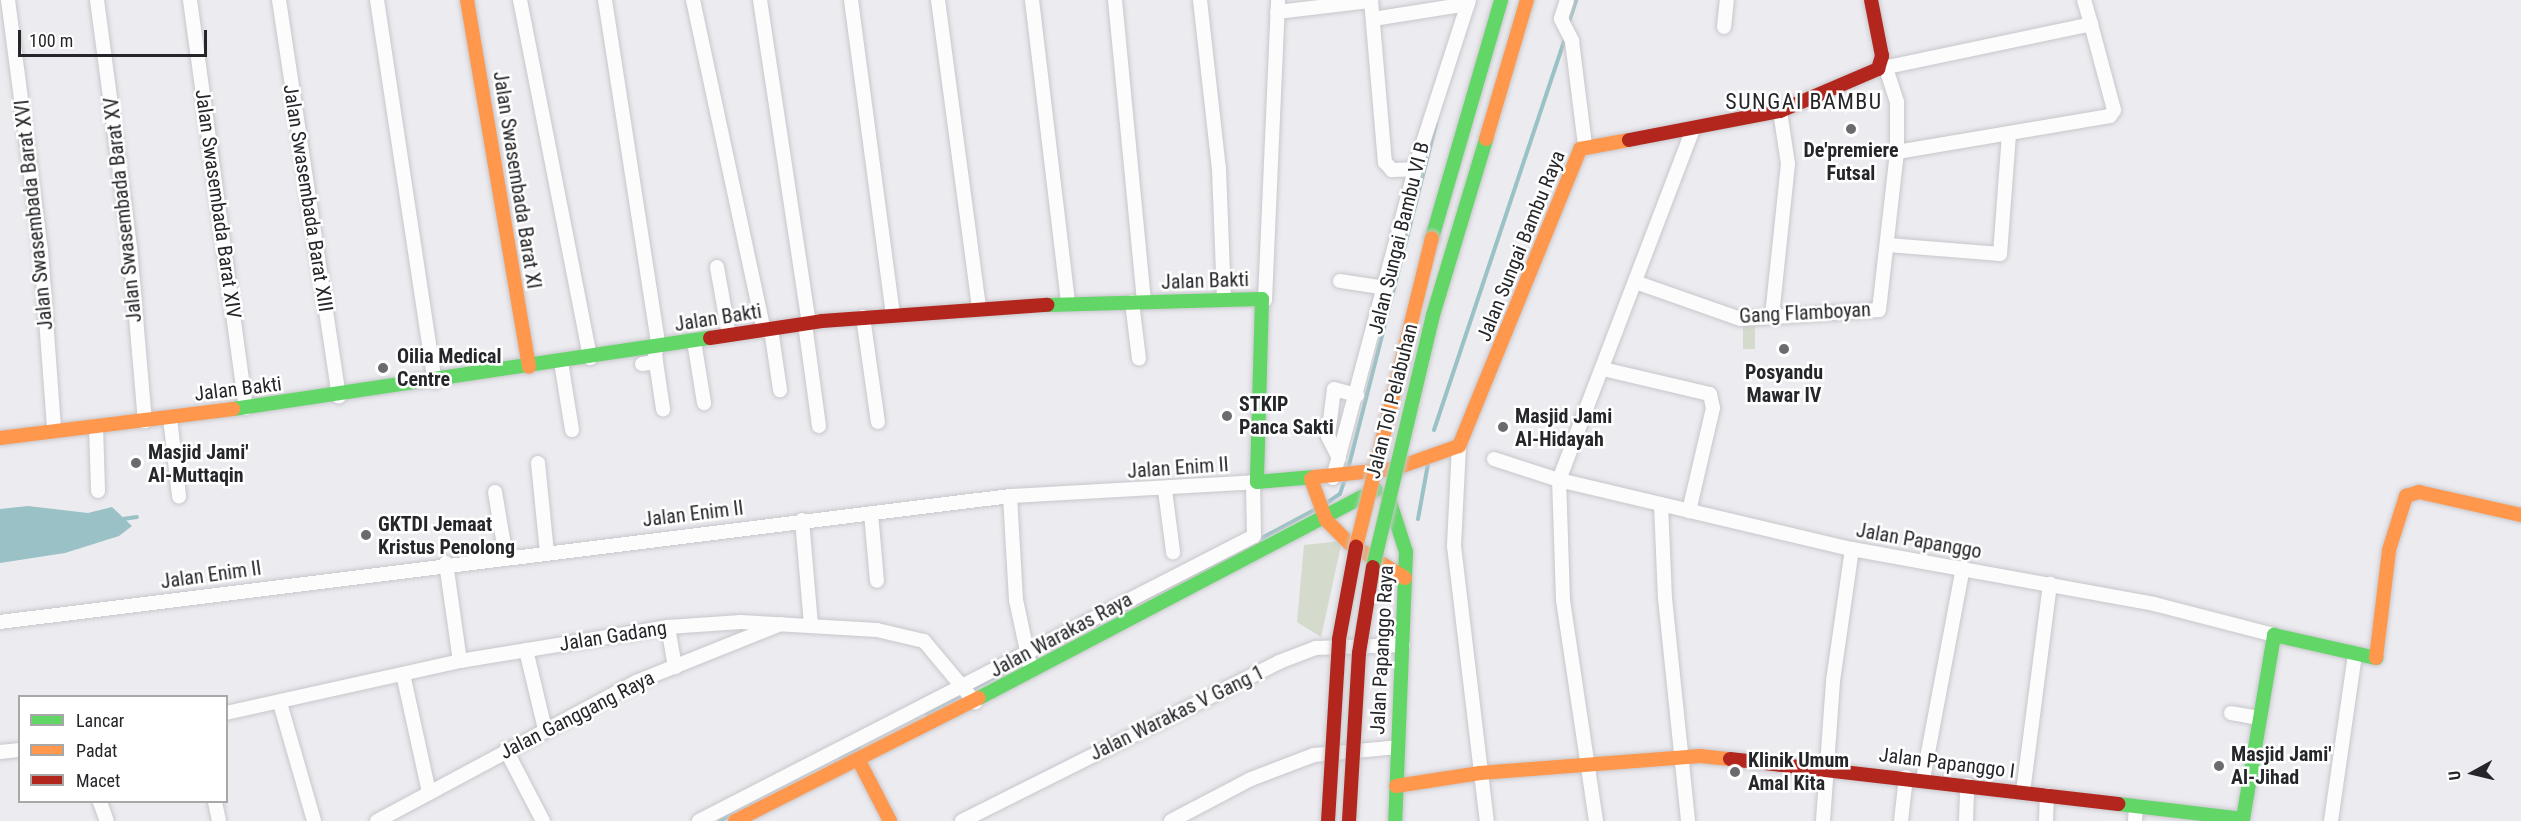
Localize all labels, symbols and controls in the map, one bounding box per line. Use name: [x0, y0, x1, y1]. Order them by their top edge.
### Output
scale bar: [21, 18, 210, 56]
text: 100 m: [29, 30, 73, 51]
street label: Jalan Swasembada Barat XI: [488, 69, 546, 291]
street label: Jalan Swasembada Barat XIII: [278, 83, 338, 313]
street label: Jalan Swasembada Barat XIV: [190, 88, 246, 320]
district label: SUNGAI BAMBU: [1725, 89, 1883, 115]
street label: Jalan Swasembada Barat XV: [99, 96, 147, 324]
street label: Jalan Swasembada Barat XVI: [10, 99, 58, 331]
marker: De'premiere Futsal: [1844, 122, 1858, 136]
place label: De'premiere Futsal: [1803, 138, 1899, 185]
street label: Jalan Sungai Bambu VI B: [1363, 139, 1435, 337]
street label: Jalan Sungai Bambu Raya: [1472, 147, 1570, 345]
street label: Jalan Bakti: [1161, 267, 1249, 295]
street label: Gang Flamboyan: [1739, 298, 1871, 328]
street label: Jalan Bakti: [673, 299, 763, 337]
street label: Jalan Tol Pelabuhan: [1361, 321, 1423, 481]
marker: Posyandu Mawar IV: [1775, 340, 1793, 358]
place label: Oilia Medical Centre: [397, 344, 502, 391]
marker: Oilia Medical Centre: [374, 359, 392, 377]
place label: Posyandu Mawar IV: [1745, 360, 1823, 407]
street label: Jalan Bakti: [193, 372, 283, 406]
place label: STKIP Panca Sakti: [1239, 392, 1334, 439]
place label: Masjid Jami Al-Hidayah: [1515, 404, 1612, 451]
marker: STKIP Panca Sakti: [1220, 409, 1234, 423]
marker: Masjid Jami Al-Hidayah: [1496, 420, 1510, 434]
place label: Masjid Jami' Al-Muttaqin: [148, 440, 248, 487]
street label: Jalan Enim II: [1127, 452, 1229, 484]
marker: Masjid Jami' Al-Muttaqin: [129, 456, 143, 470]
street label: Jalan Enim II: [641, 496, 745, 532]
place label: GKTDI Jemaat Kristus Penolong: [378, 512, 515, 559]
street label: Jalan Papanggo: [1854, 518, 1984, 564]
marker: GKTDI Jemaat Kristus Penolong: [359, 528, 373, 542]
street label: Jalan Enim II: [159, 556, 263, 594]
street label: Jalan Papanggo Raya: [1366, 565, 1398, 735]
street label: Jalan Warakas Raya: [986, 587, 1136, 683]
street label: Jalan Gadang: [558, 616, 668, 656]
street label: Jalan Warakas V Gang 1: [1086, 660, 1268, 766]
street label: Jalan Ganggang Raya: [496, 666, 658, 764]
legend: [18, 695, 228, 803]
text: Lancar: [76, 710, 124, 731]
text: Padat: [76, 740, 117, 761]
place label: Masjid Jami' Al-Jihad: [2231, 742, 2331, 789]
street label: Jalan Papanggo I: [1878, 743, 2016, 783]
north arrow: [2443, 743, 2503, 803]
place label: Klinik Umum Amal Kita: [1748, 748, 1849, 795]
marker: Masjid Jami' Al-Jihad: [2212, 759, 2226, 773]
marker: Klinik Umum Amal Kita: [1726, 763, 1744, 781]
text: Macet: [76, 770, 120, 791]
text: U: [2445, 770, 2465, 781]

